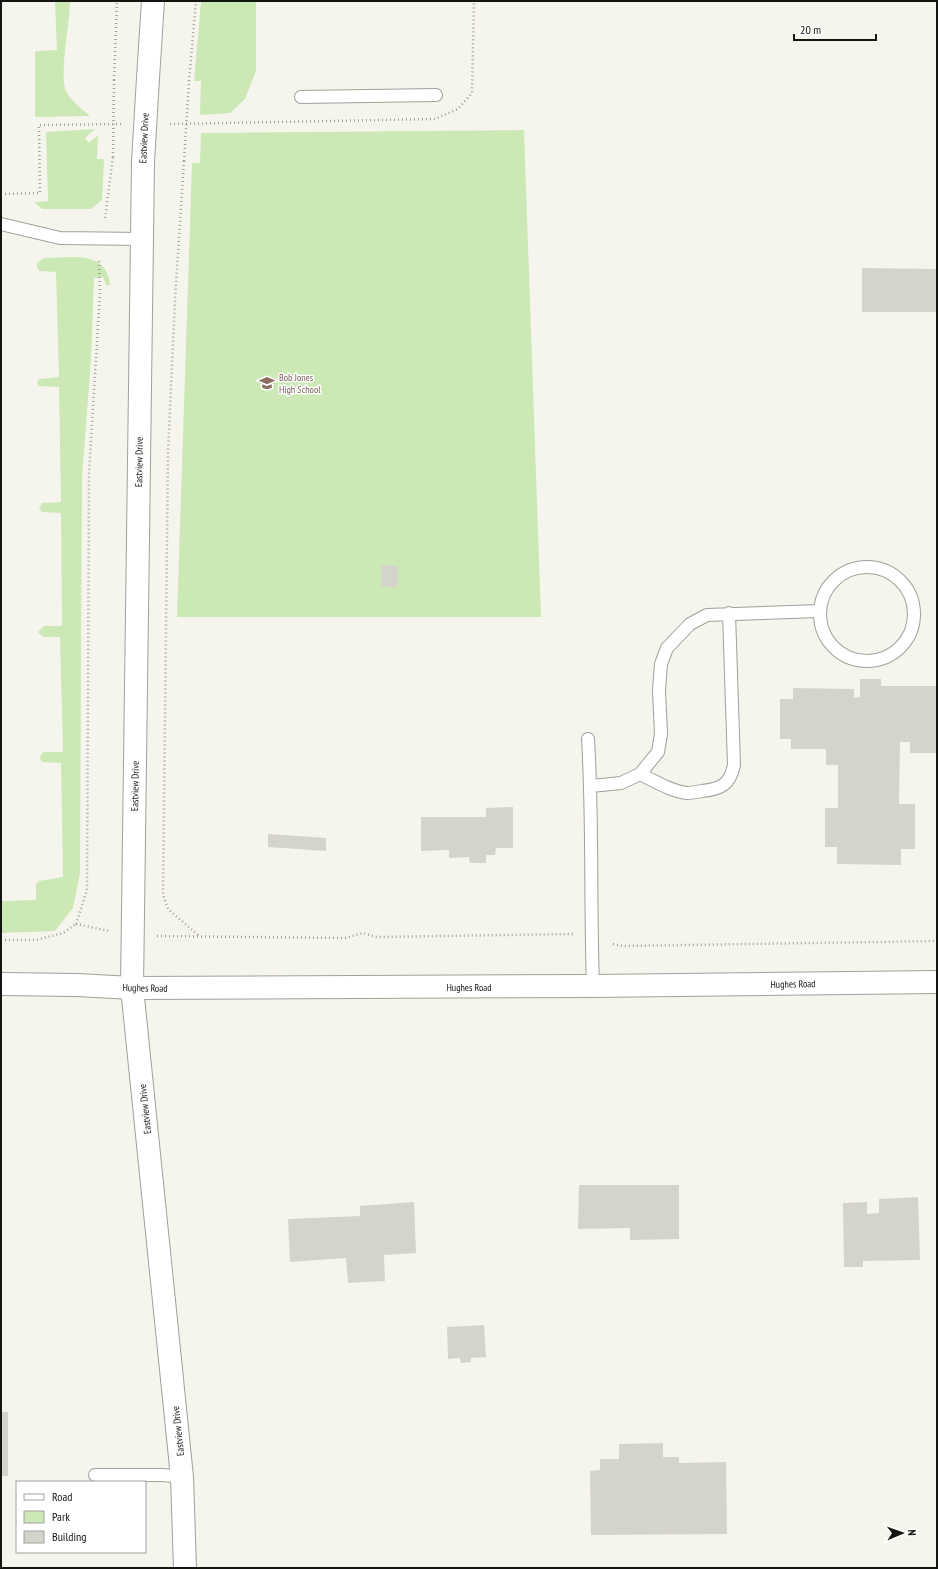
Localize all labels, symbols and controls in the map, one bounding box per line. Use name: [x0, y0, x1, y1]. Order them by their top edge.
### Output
scale bar: [794, 16, 876, 42]
text: 20 m: [800, 22, 821, 37]
street label: Eastview Drive: [136, 112, 152, 164]
place label: Bob Jones High School: [279, 371, 321, 396]
school or university icon: Bob Jones High School: [258, 374, 276, 392]
street label: Eastview Drive: [132, 437, 146, 487]
street label: Eastview Drive: [128, 761, 142, 811]
street label: Hughes Road: [770, 977, 816, 991]
street label: Hughes Road: [122, 981, 168, 995]
street label: Hughes Road: [446, 981, 492, 994]
street label: Eastview Drive: [136, 1083, 154, 1135]
street label: Eastview Drive: [169, 1405, 187, 1457]
legend: [16, 1481, 146, 1553]
text: Road: [52, 1489, 72, 1504]
text: Park: [52, 1509, 70, 1524]
north arrow: [882, 1513, 922, 1553]
text: Building: [52, 1529, 87, 1544]
text: N: [905, 1529, 919, 1536]

